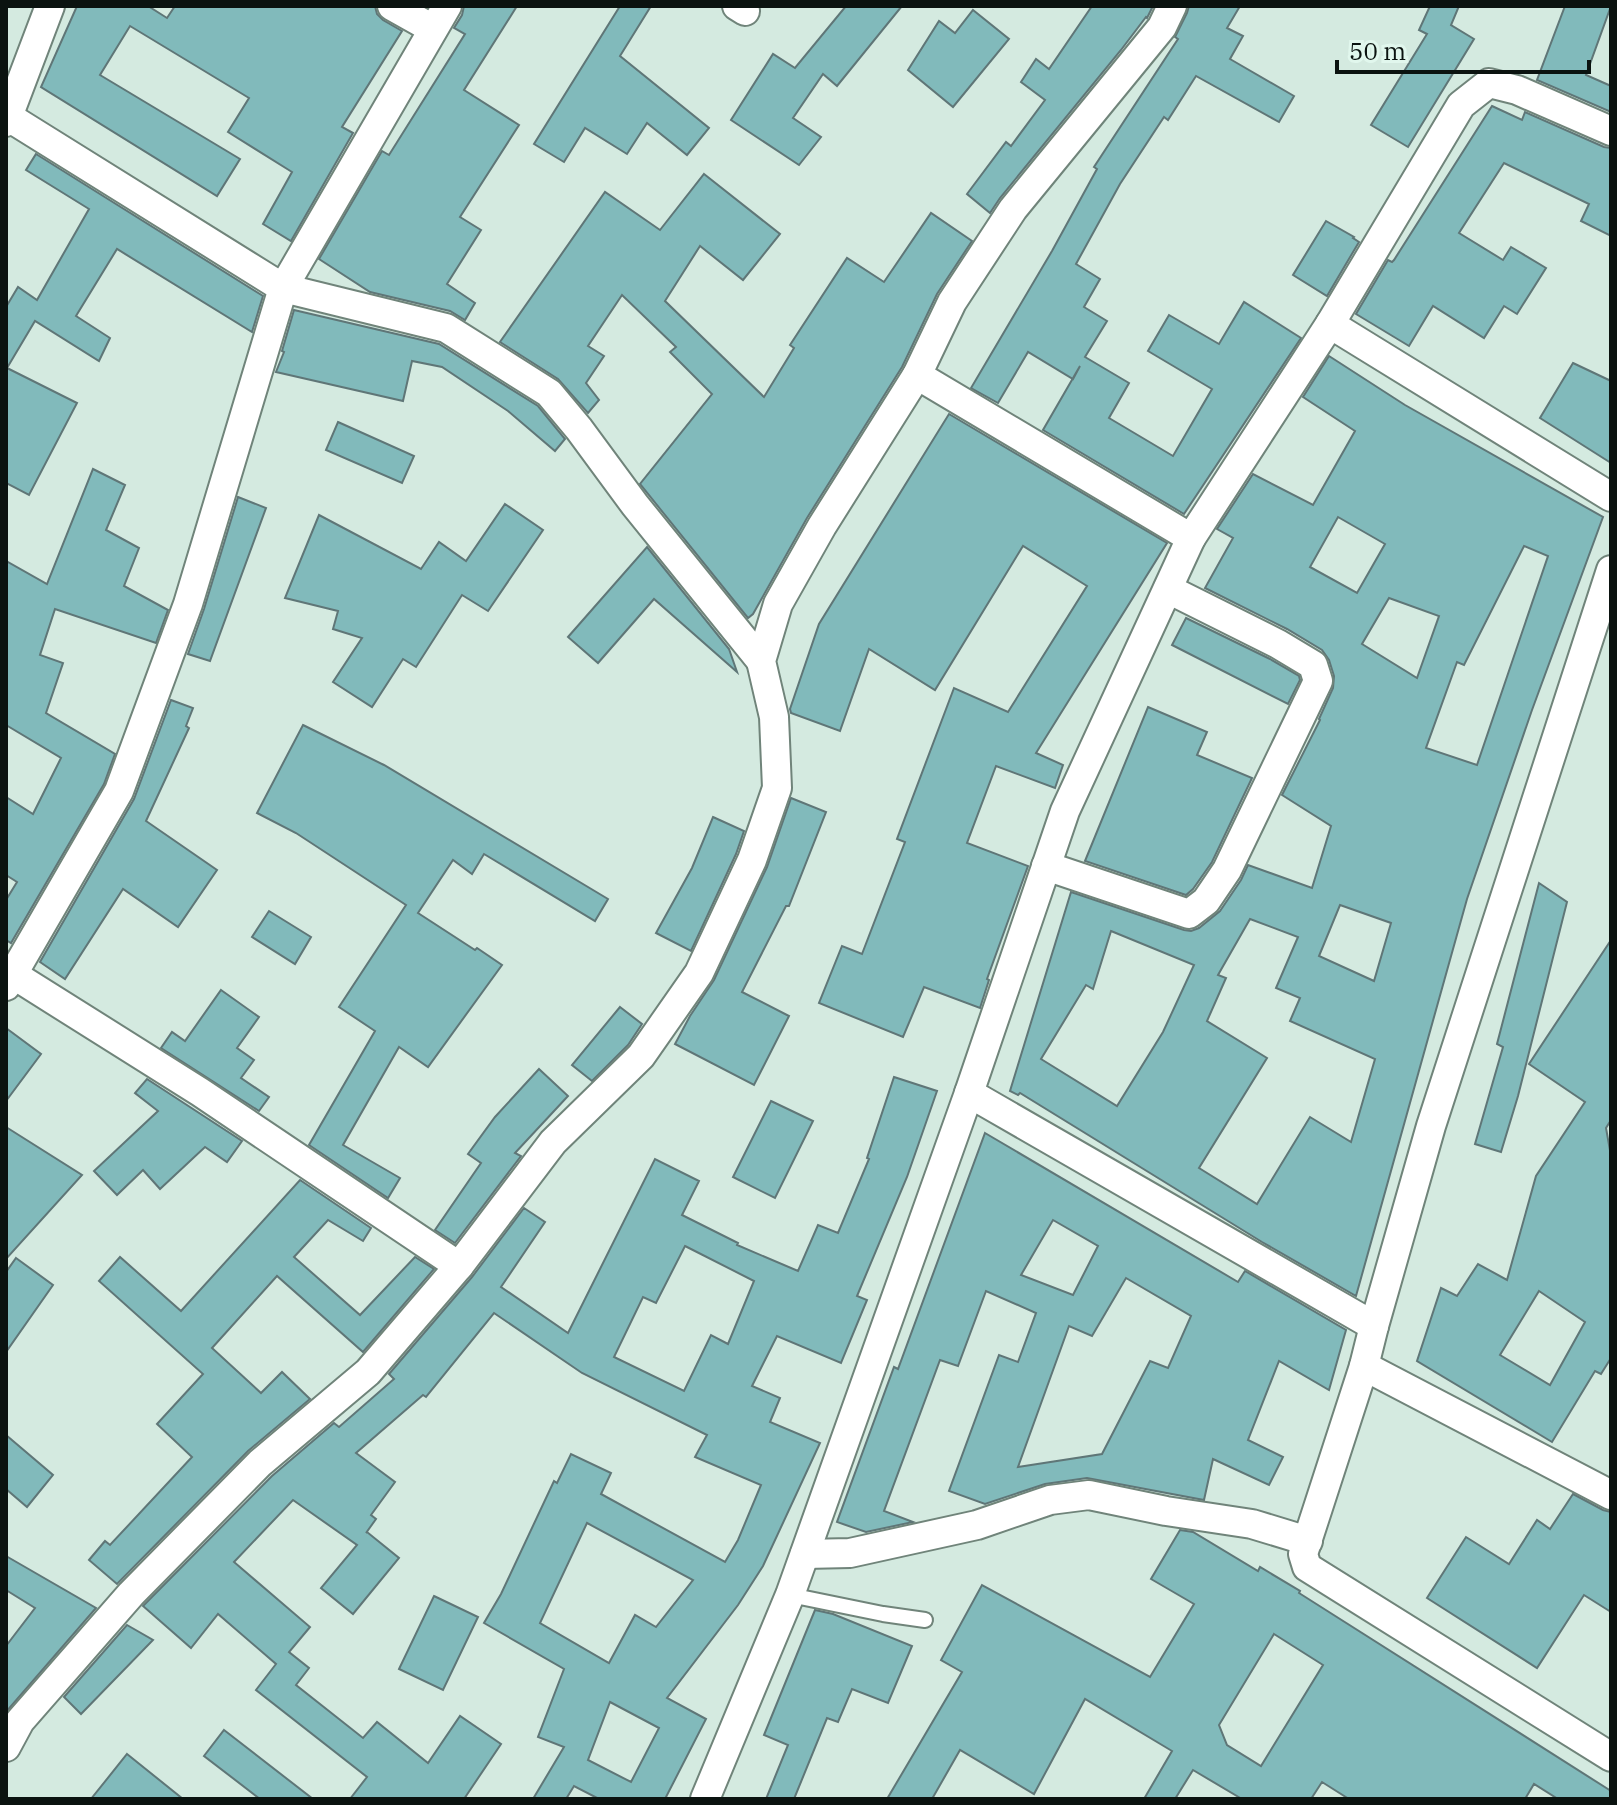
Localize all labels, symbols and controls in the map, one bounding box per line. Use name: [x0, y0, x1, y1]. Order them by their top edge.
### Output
scale bar: [1337, 24, 1589, 74]
text: 50 m: [1349, 35, 1406, 67]

